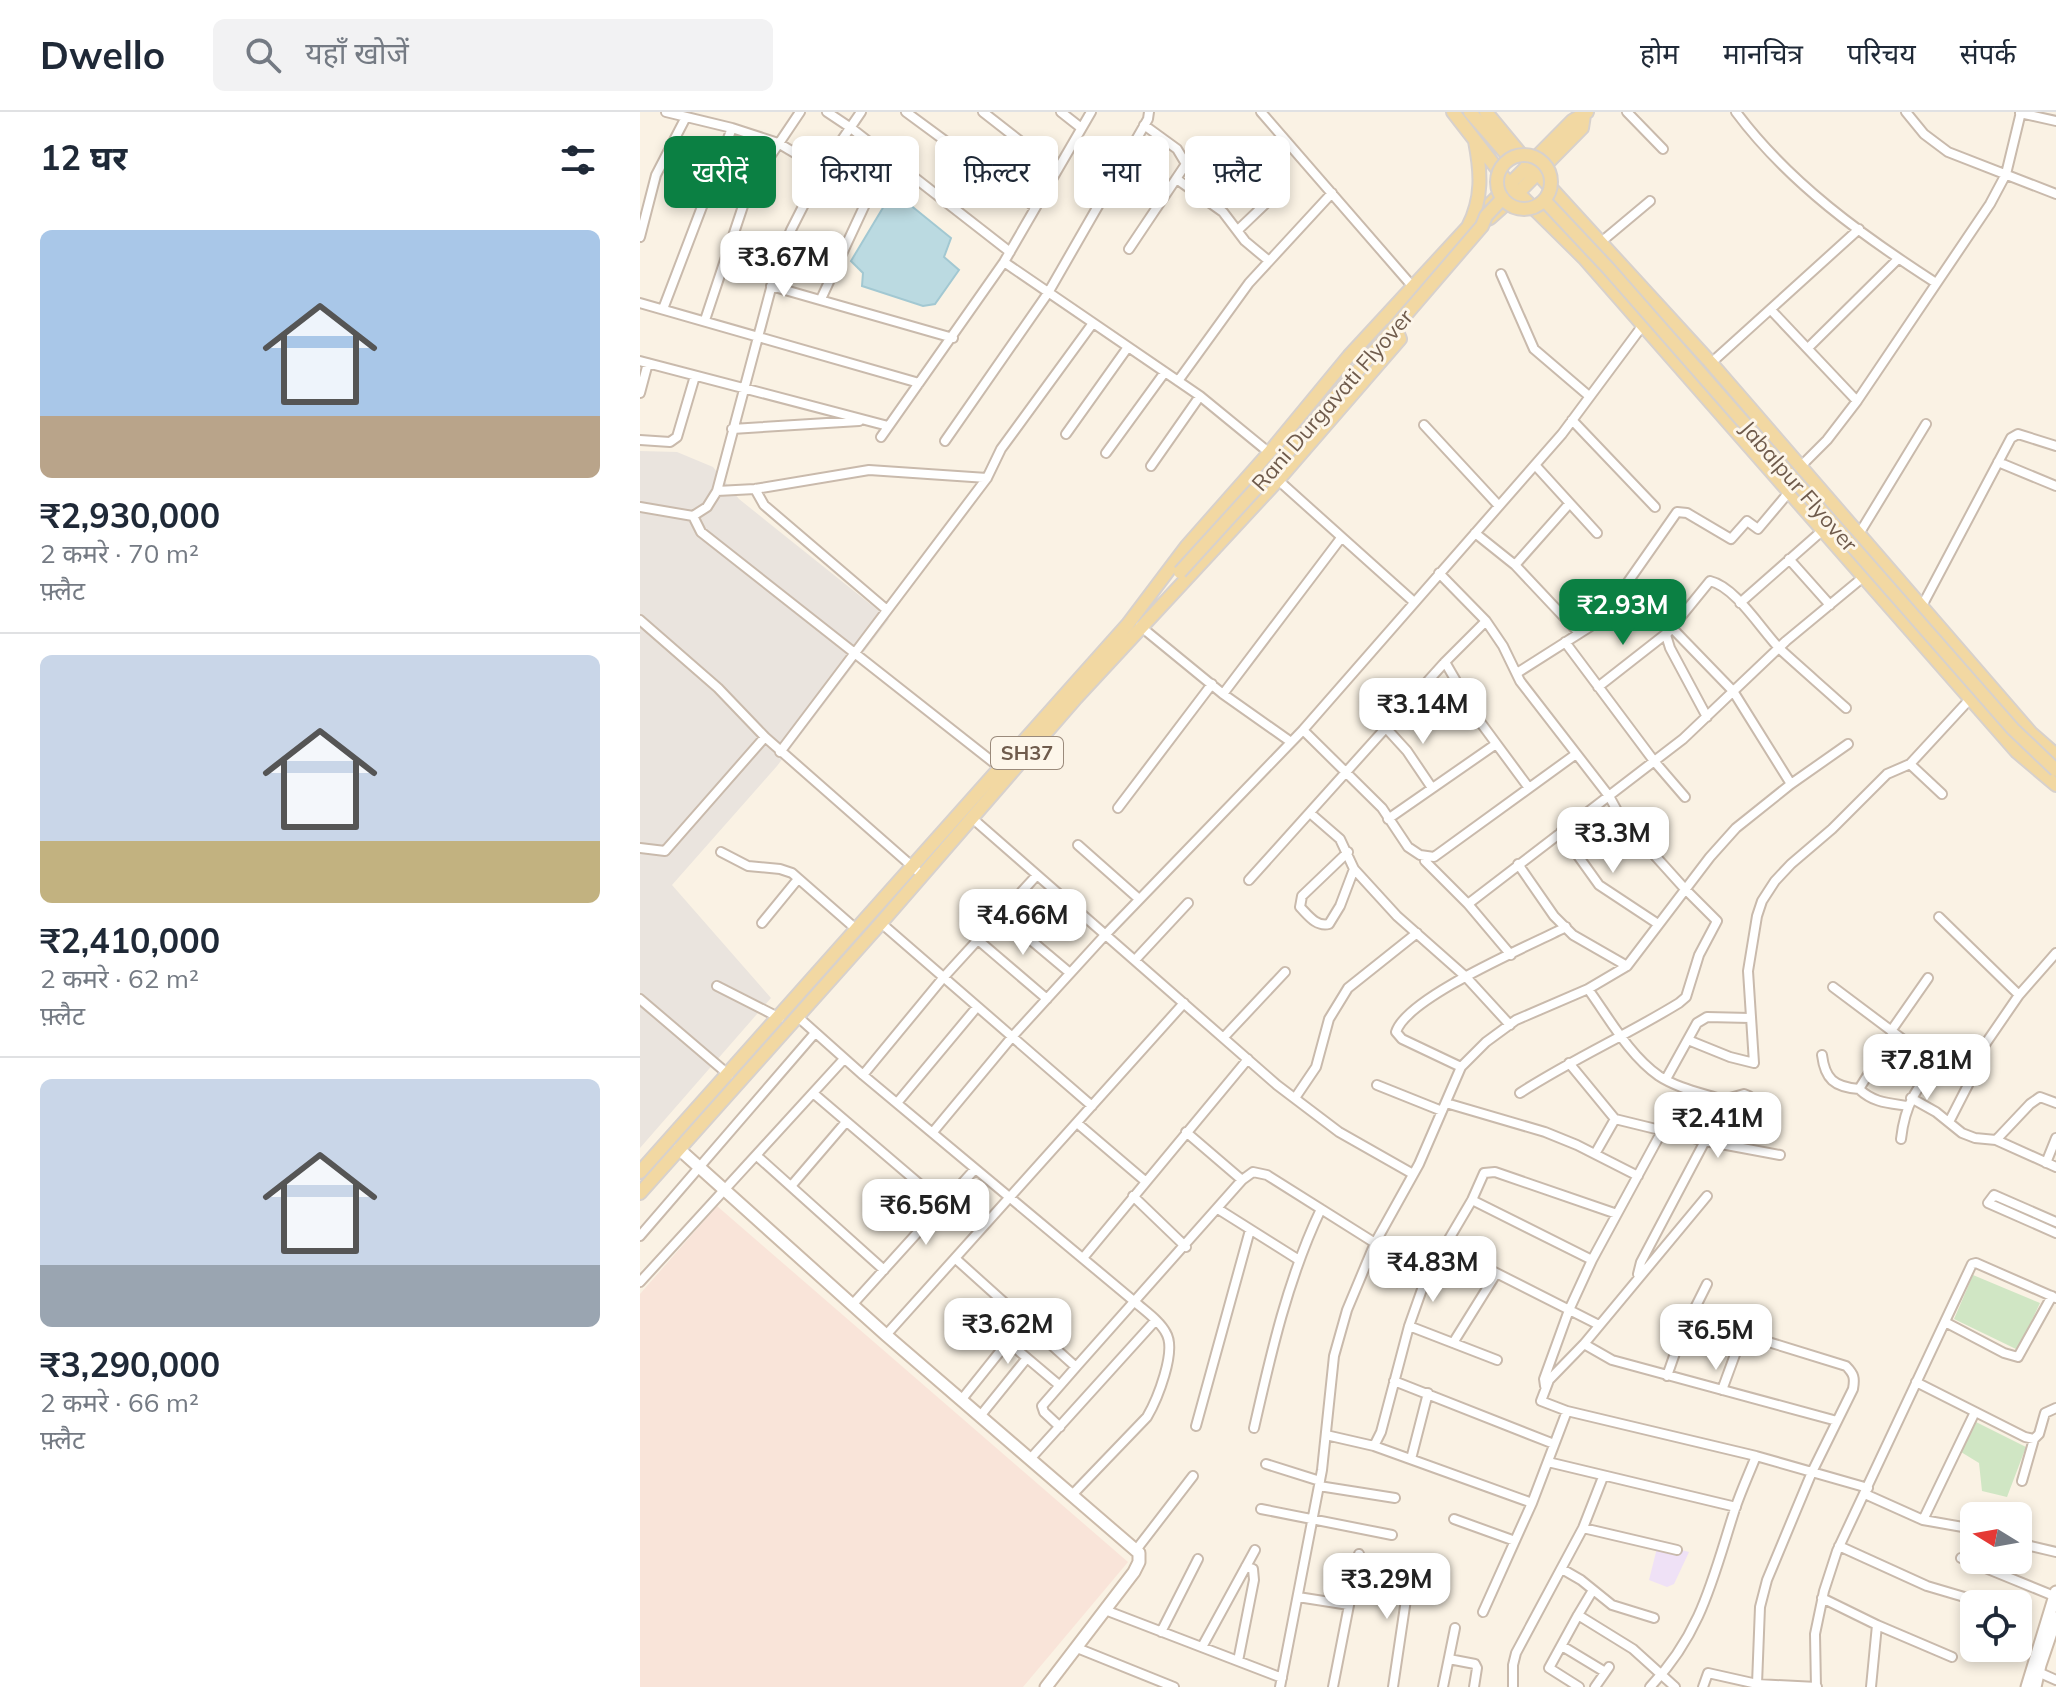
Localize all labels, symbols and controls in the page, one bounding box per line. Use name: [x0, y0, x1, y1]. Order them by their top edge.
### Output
search box: [213, 19, 773, 91]
text: Dwello: [40, 31, 165, 79]
icon: search: [241, 33, 285, 77]
text: यहाँ खोजें: [305, 34, 409, 72]
text: होम: [1640, 36, 1679, 71]
text: मानचित्र: [1723, 36, 1803, 71]
text: परिचय: [1847, 36, 1916, 71]
text: संपर्क: [1960, 36, 2016, 71]
text: 12 घर: [40, 136, 127, 179]
chip: खरीदें: [664, 136, 776, 208]
chip: किराया: [792, 136, 919, 208]
chip: फ़िल्टर: [935, 136, 1058, 208]
chip: नया: [1074, 136, 1169, 208]
chip: फ़्लैट: [1185, 136, 1290, 208]
icon: filters: [556, 138, 600, 182]
pin: ₹3.67M: [719, 231, 849, 299]
text: ₹3.67M: [738, 240, 830, 273]
icon: home: [248, 282, 392, 426]
street label: Rani Durgavati Flyover: [1245, 303, 1419, 497]
street label: Jabalpur Flyover: [1734, 415, 1864, 557]
text: ₹2,930,000: [40, 494, 220, 537]
text: 2 कमरे · 70 m²: [40, 537, 199, 570]
text: फ़्लैट: [40, 574, 85, 607]
pin: ₹2.93M: [1558, 579, 1688, 647]
text: ₹2.93M: [1577, 588, 1669, 621]
pin: ₹3.14M: [1358, 678, 1488, 746]
text: ₹3.14M: [1377, 687, 1469, 720]
icon: home: [248, 707, 392, 851]
road number: SH37: [991, 737, 1063, 769]
pin: ₹3.3M: [1557, 807, 1669, 875]
text: ₹3.3M: [1575, 816, 1651, 849]
pin: ₹4.66M: [958, 889, 1088, 957]
text: ₹4.66M: [977, 898, 1069, 931]
text: ₹2,410,000: [40, 919, 220, 962]
text: 2 कमरे · 62 m²: [40, 962, 199, 995]
text: फ़्लैट: [40, 999, 85, 1032]
pin: ₹7.81M: [1862, 1034, 1992, 1102]
text: ₹7.81M: [1881, 1043, 1973, 1076]
pin: ₹2.41M: [1653, 1092, 1783, 1160]
text: ₹2.41M: [1672, 1101, 1764, 1134]
icon: home: [248, 1131, 392, 1275]
pin: ₹6.56M: [861, 1179, 991, 1247]
text: ₹6.56M: [880, 1188, 972, 1221]
pin: ₹4.83M: [1368, 1236, 1498, 1304]
text: ₹4.83M: [1387, 1245, 1479, 1278]
pin: ₹3.62M: [943, 1298, 1073, 1366]
pin: ₹6.5M: [1660, 1304, 1772, 1372]
text: ₹3.62M: [962, 1307, 1054, 1340]
text: ₹6.5M: [1678, 1313, 1754, 1346]
text: ₹3,290,000: [40, 1343, 220, 1386]
text: 2 कमरे · 66 m²: [40, 1386, 199, 1419]
text: फ़्लैट: [40, 1423, 85, 1456]
north arrow: [1960, 1502, 2032, 1574]
map controls: [1960, 1502, 2032, 1662]
pin: ₹3.29M: [1322, 1553, 1452, 1621]
text: ₹3.29M: [1341, 1562, 1433, 1595]
button: locate: [1960, 1590, 2032, 1662]

